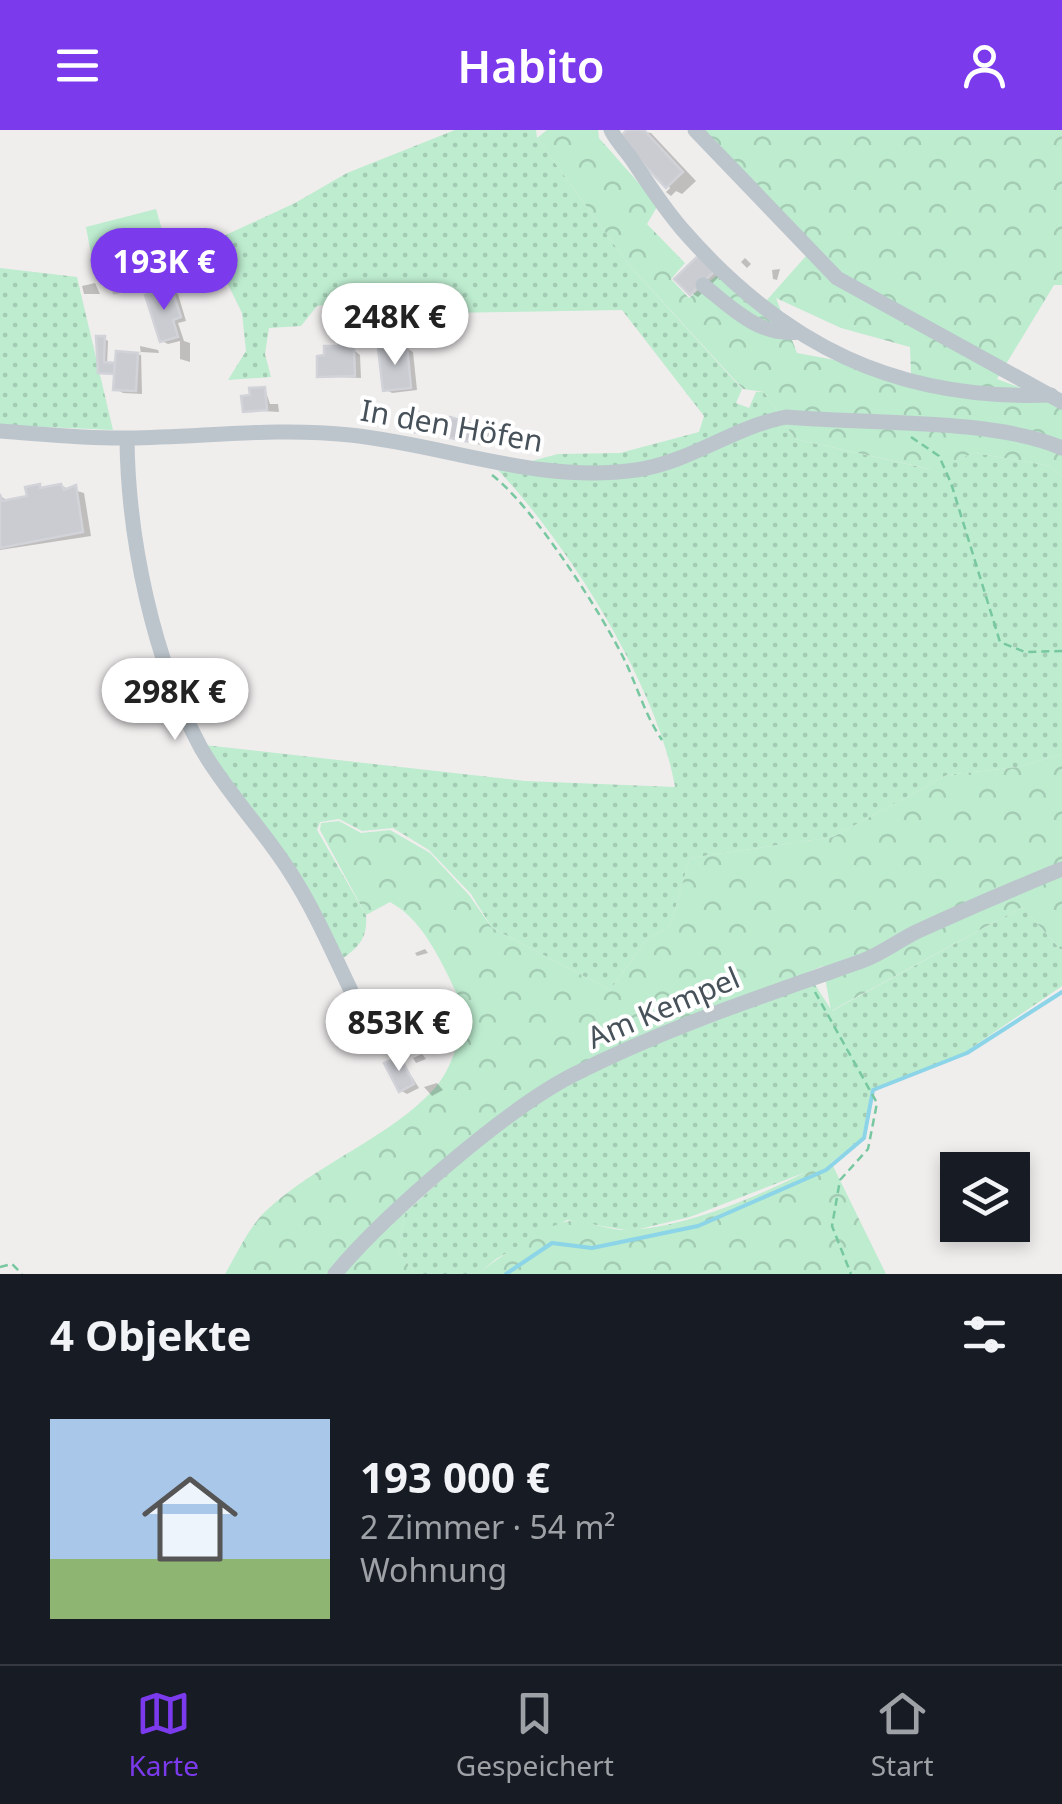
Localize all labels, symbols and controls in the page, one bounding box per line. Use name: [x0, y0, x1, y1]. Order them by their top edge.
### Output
text: Habito: [457, 35, 605, 96]
icon: menu: [50, 38, 105, 93]
icon: person: [957, 38, 1012, 93]
pin: 193K €: [83, 228, 245, 313]
text: 193K €: [113, 239, 215, 282]
pin: 248K €: [314, 283, 476, 368]
text: 248K €: [344, 294, 446, 337]
street label: In den Höfen: [358, 389, 546, 461]
pin: 298K €: [94, 658, 256, 743]
text: 298K €: [124, 669, 226, 712]
street label: Am Kempel: [581, 957, 745, 1057]
pin: 853K €: [318, 989, 480, 1074]
text: 853K €: [348, 1000, 450, 1043]
map controls: [940, 1152, 1030, 1242]
button: layers: [940, 1152, 1030, 1242]
text: 4 Objekte: [50, 1306, 252, 1363]
icon: filters: [957, 1307, 1012, 1362]
text: 193 000 €: [360, 1448, 550, 1505]
icon: home: [130, 1459, 250, 1579]
text: 2 Zimmer · 54 m²: [360, 1505, 616, 1548]
text: Wohnung: [360, 1548, 507, 1591]
tab: Karte: [128, 1686, 199, 1784]
tab: Gespeichert: [456, 1686, 614, 1784]
tab: Start: [871, 1686, 934, 1784]

